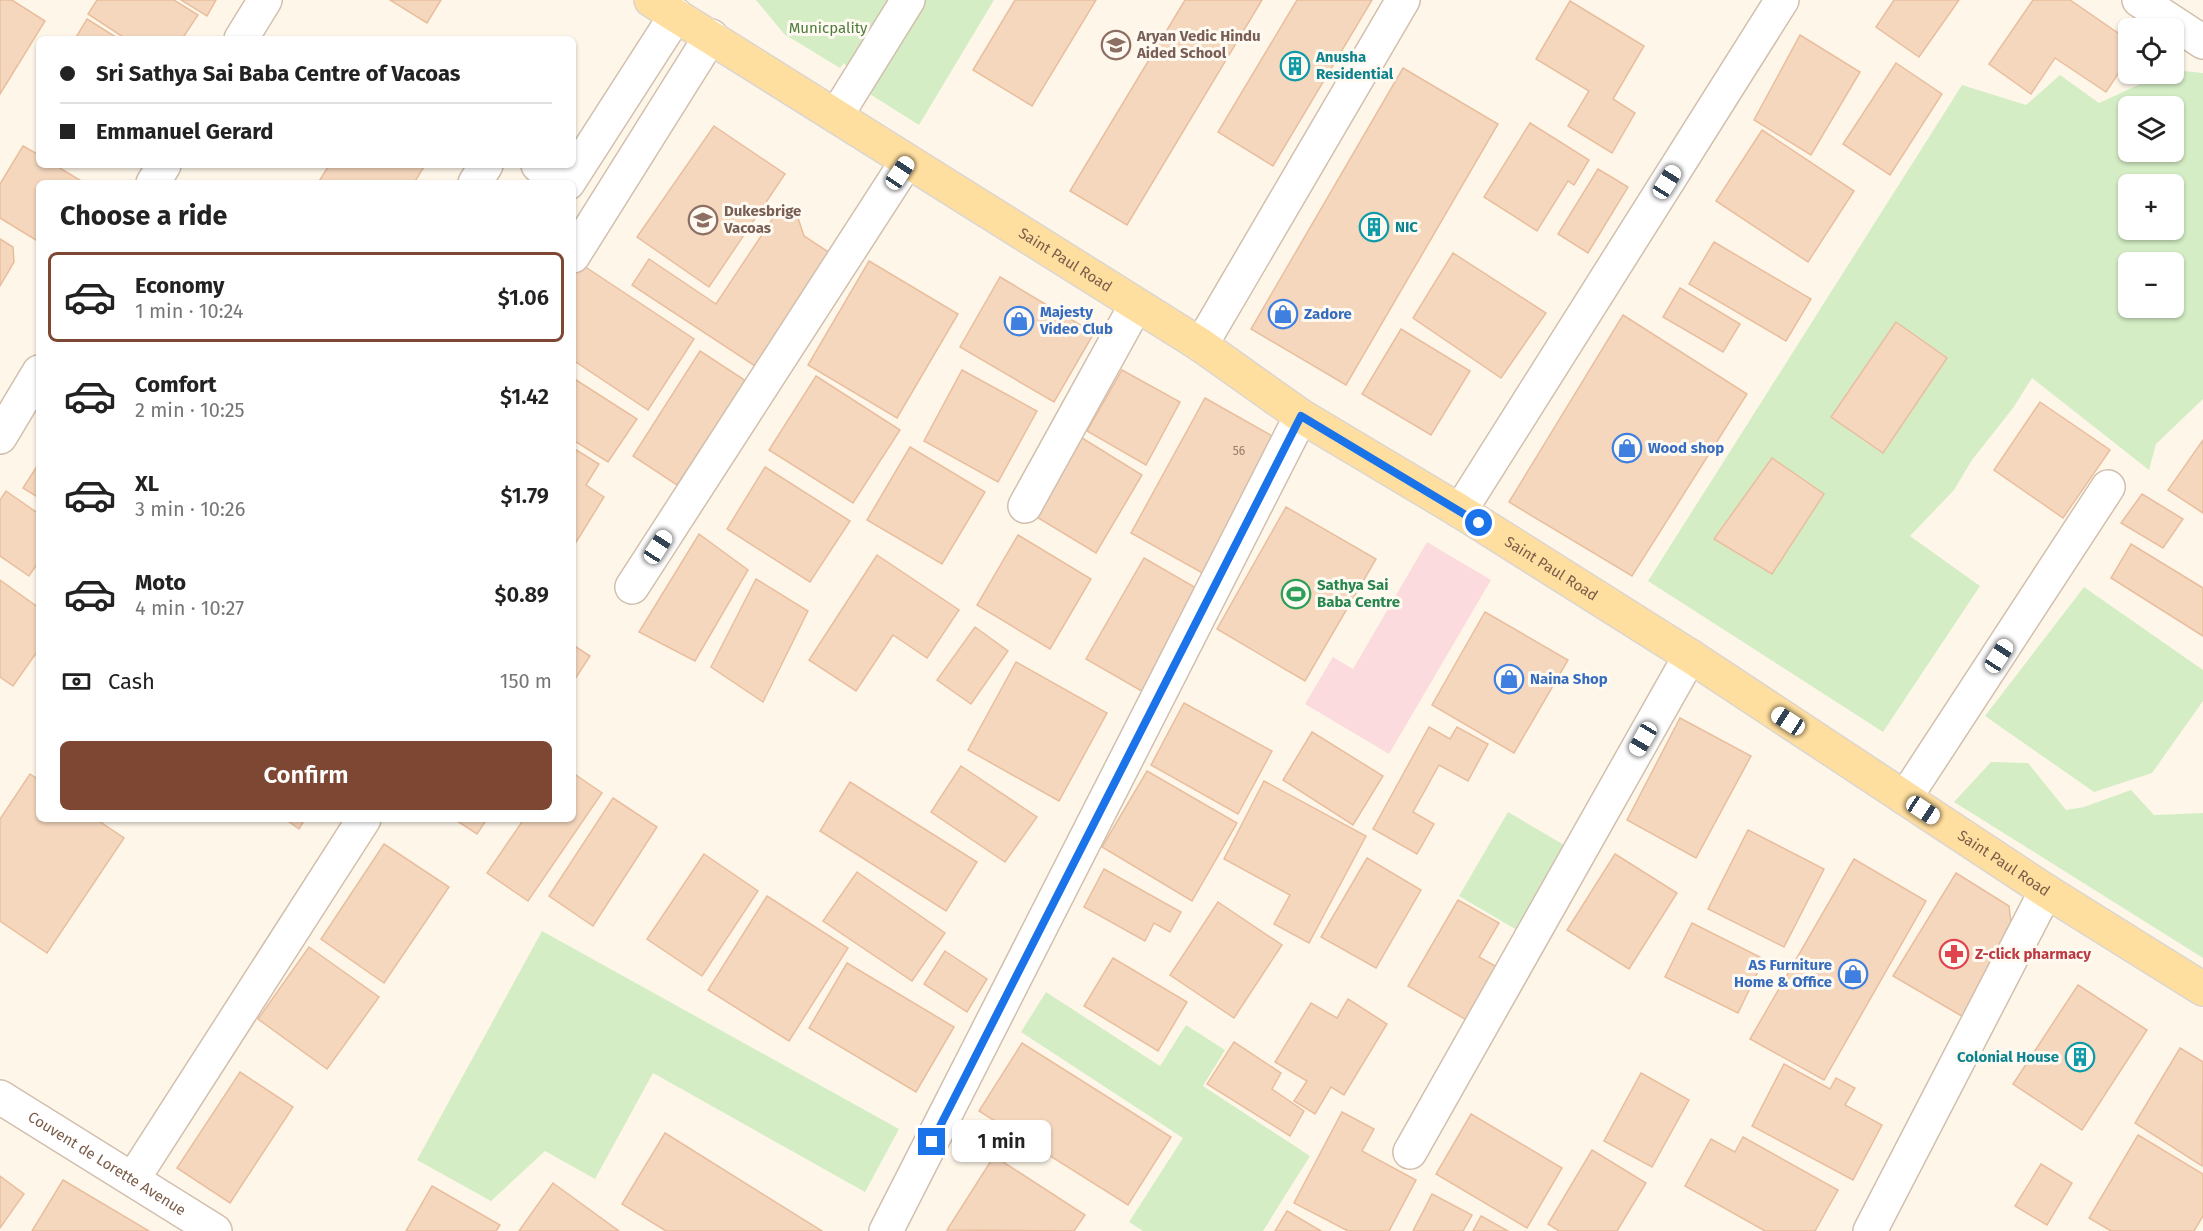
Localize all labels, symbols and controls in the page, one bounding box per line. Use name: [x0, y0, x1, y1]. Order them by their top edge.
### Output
map controls: [2118, 18, 2184, 318]
button: locate: [2118, 18, 2184, 84]
park label: Municpality: [789, 19, 868, 37]
place label: Aryan Vedic Hindu Aided School: [1136, 27, 1261, 62]
school or university icon: Aryan Vedic Hindu Aided School: [1100, 29, 1132, 61]
place label: Anusha Residential: [1315, 48, 1394, 83]
building icon: Anusha Residential: [1279, 50, 1311, 82]
text: Sri Sathya Sai Baba Centre of Vacoas: [96, 60, 460, 87]
button: layers: [2118, 96, 2184, 162]
text: Emmanuel Gerard: [96, 118, 274, 145]
car: [882, 153, 918, 193]
car: [1650, 162, 1684, 202]
button: +: [2118, 174, 2184, 240]
text: Choose a ride: [60, 200, 227, 232]
place label: Dukesbrige Vacoas: [723, 202, 801, 237]
school or university icon: Dukesbrige Vacoas: [687, 204, 719, 236]
building icon: NIC: [1358, 211, 1390, 243]
place label: NIC: [1395, 218, 1418, 236]
street label: Saint Paul Road: [1015, 224, 1115, 296]
button: −: [2118, 252, 2184, 318]
icon: car: [63, 270, 117, 324]
text: Economy: [135, 272, 224, 299]
text: $1.06: [498, 284, 549, 311]
shop icon: Zadore: [1267, 298, 1299, 330]
text: 1 min · 10:24: [135, 299, 243, 323]
place label: Majesty Video Club: [1039, 303, 1113, 338]
shop icon: Majesty Video Club: [1003, 305, 1035, 337]
place label: Zadore: [1304, 305, 1352, 323]
icon: car: [63, 369, 117, 423]
text: Comfort: [135, 371, 216, 398]
text: $1.42: [500, 383, 549, 410]
text: 2 min · 10:25: [135, 398, 245, 422]
shop icon: Wood shop: [1611, 432, 1643, 464]
place label: Wood shop: [1648, 439, 1724, 457]
house number: 56: [1233, 444, 1245, 458]
icon: car: [63, 468, 117, 522]
text: XL: [135, 470, 159, 497]
text: $1.79: [500, 482, 549, 509]
text: 3 min · 10:26: [135, 497, 245, 521]
route start: [1465, 509, 1492, 536]
car: [641, 527, 675, 567]
street label: Saint Paul Road: [1501, 532, 1601, 605]
icon: car: [63, 567, 117, 621]
text: Moto: [135, 569, 186, 596]
place label: Sathya Sai Baba Centre: [1317, 576, 1400, 611]
sports icon: Sathya Sai Baba Centre: [1280, 578, 1312, 610]
text: $0.89: [495, 581, 549, 608]
text: 4 min · 10:27: [135, 596, 244, 620]
car: [1982, 636, 2016, 676]
shop icon: Naina Shop: [1493, 663, 1525, 695]
icon: cash: [60, 665, 93, 698]
text: Cash: [108, 668, 155, 695]
text: 150 m: [500, 669, 552, 693]
place label: Naina Shop: [1530, 670, 1608, 688]
car: [1768, 704, 1808, 738]
car: [1626, 719, 1660, 759]
button: Confirm: [60, 741, 552, 810]
car: [1903, 793, 1943, 827]
street label: Saint Paul Road: [1954, 826, 2053, 900]
pharmacy icon: Z-click pharmacy: [1938, 938, 1970, 970]
place label: Z-click pharmacy: [1975, 945, 2091, 963]
place label: AS Furniture Home & Office: [1734, 956, 1832, 991]
shop icon: AS Furniture Home & Office: [1837, 958, 1869, 990]
building icon: Colonial House: [2064, 1041, 2096, 1073]
place label: Colonial House: [1957, 1048, 2059, 1066]
street label: Couvent de Lorette Avenue: [25, 1108, 189, 1220]
callout: 1 min: [953, 1121, 1052, 1163]
route end: [918, 1128, 945, 1155]
text: 1 min: [977, 1129, 1026, 1153]

